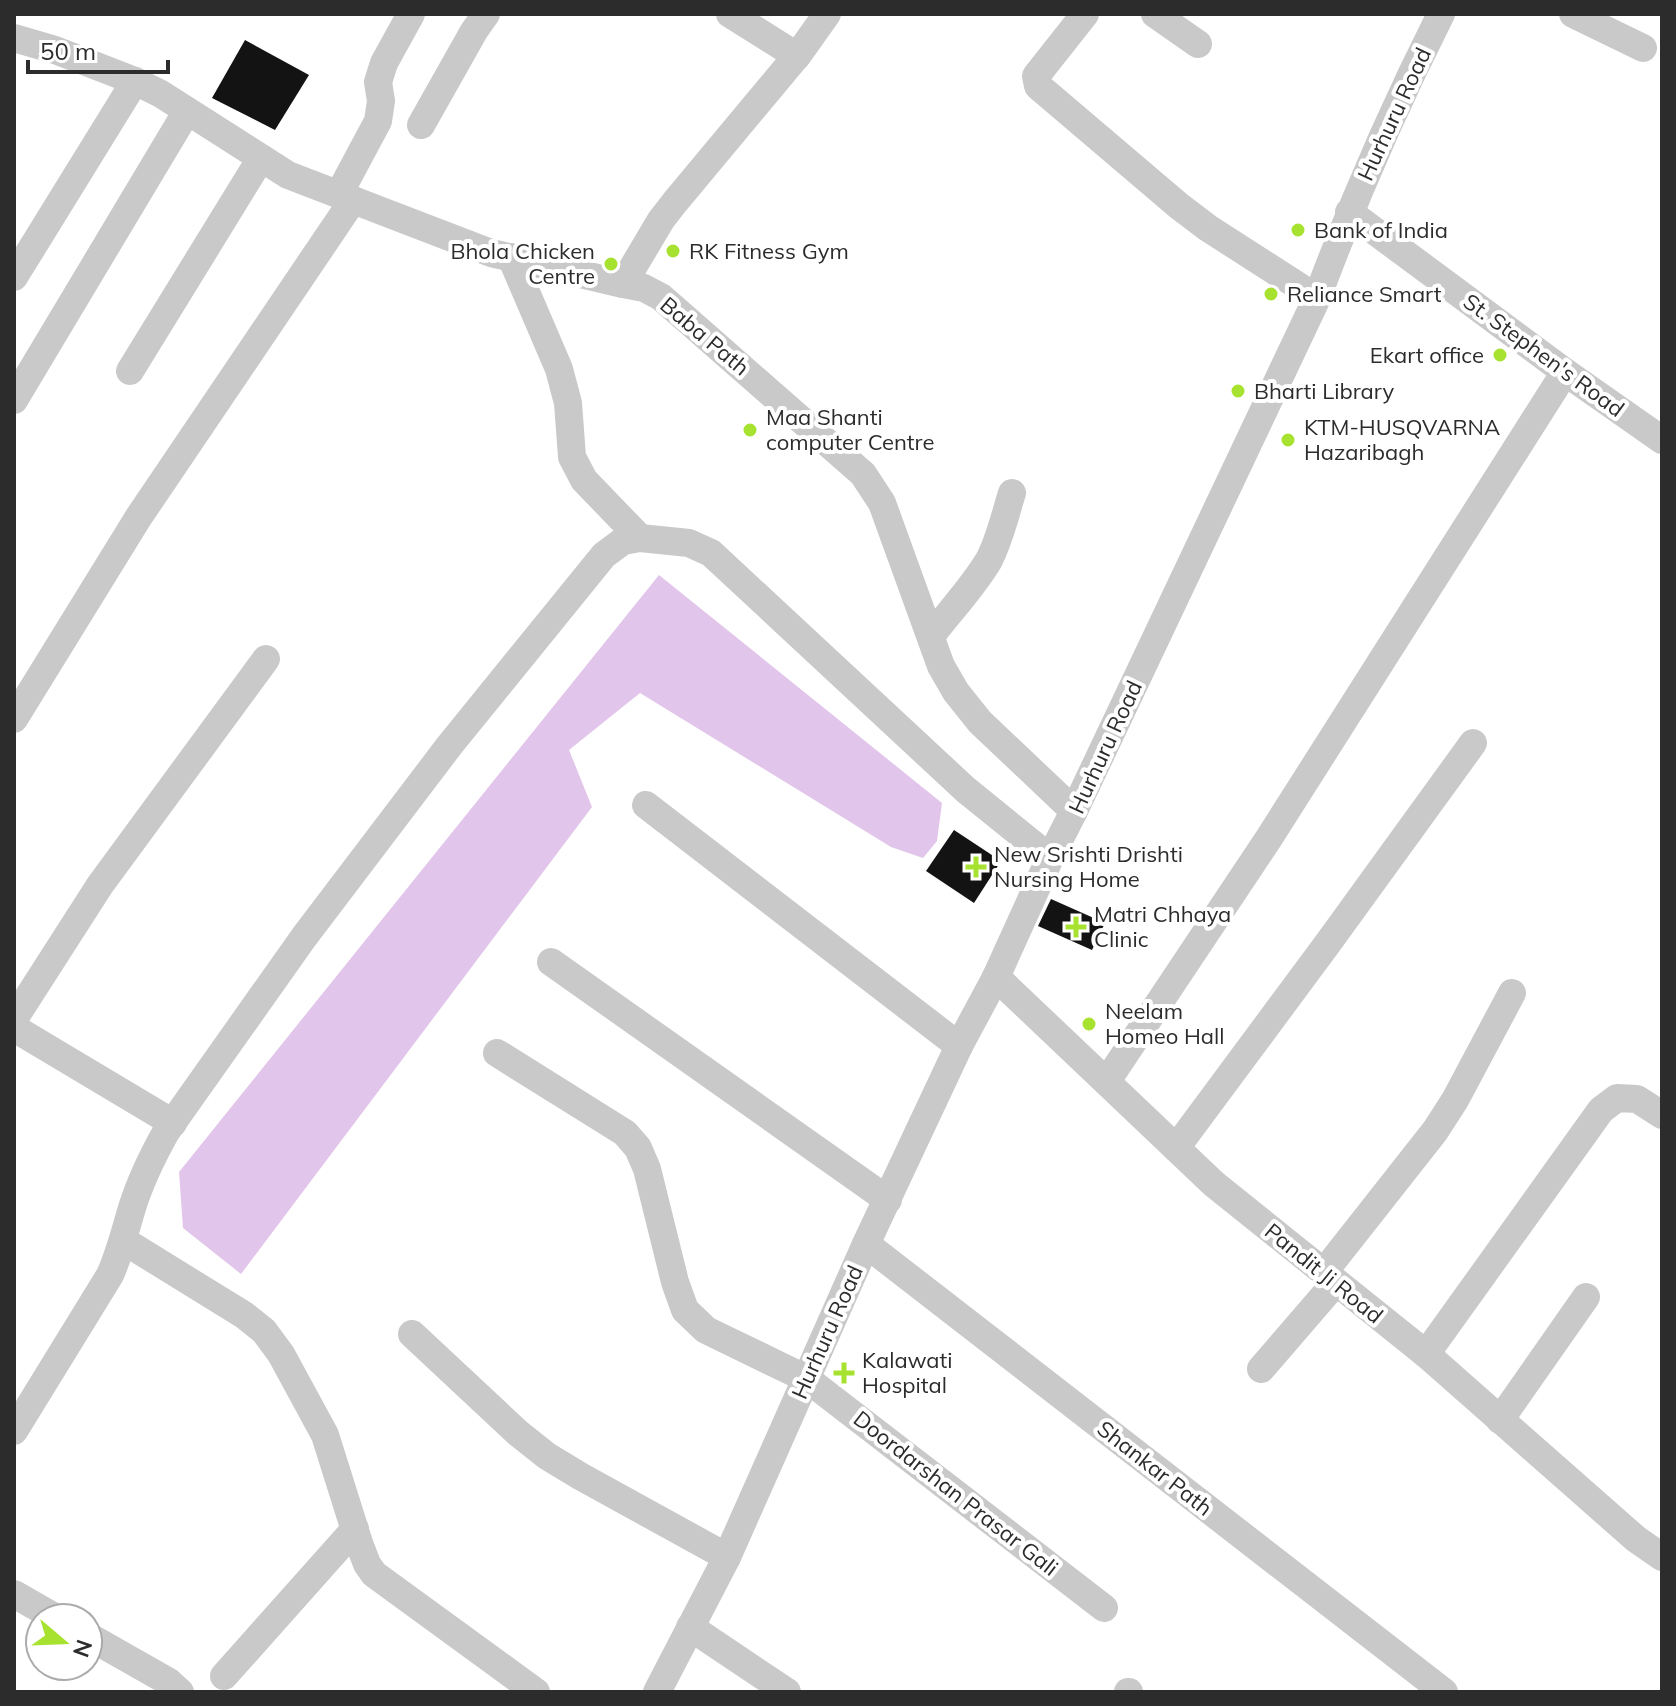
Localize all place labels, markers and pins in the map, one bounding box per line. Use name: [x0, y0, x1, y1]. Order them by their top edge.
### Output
place label: Bank of India: [1314, 216, 1448, 244]
marker: Bank of India: [1289, 221, 1307, 239]
place label: Bhola Chicken Centre: [450, 237, 595, 290]
place label: RK Fitness Gym: [689, 237, 849, 265]
marker: RK Fitness Gym: [664, 242, 682, 260]
marker: Bhola Chicken Centre: [602, 255, 620, 273]
place label: Reliance Smart: [1287, 280, 1442, 308]
marker: Reliance Smart: [1262, 285, 1280, 303]
place label: Ekart office: [1370, 341, 1484, 369]
marker: Ekart office: [1491, 346, 1509, 364]
place label: Bharti Library: [1254, 377, 1394, 405]
marker: Bharti Library: [1229, 382, 1247, 400]
place label: Maa Shanti computer Centre: [766, 403, 934, 456]
place label: KTM-HUSQVARNA Hazaribagh: [1304, 413, 1500, 466]
marker: Maa Shanti computer Centre: [741, 421, 759, 439]
marker: KTM-HUSQVARNA Hazaribagh: [1279, 431, 1297, 449]
place label: New Srishti Drishti Nursing Home: [994, 840, 1183, 893]
marker: New Srishti Drishti Nursing Home: [965, 856, 987, 878]
place label: Matri Chhaya Clinic: [1094, 900, 1231, 953]
marker: Matri Chhaya Clinic: [1065, 916, 1087, 938]
place label: Neelam Homeo Hall: [1105, 997, 1225, 1050]
marker: Neelam Homeo Hall: [1080, 1015, 1098, 1033]
place label: Kalawati Hospital: [862, 1346, 953, 1399]
marker: Kalawati Hospital: [833, 1362, 855, 1384]

